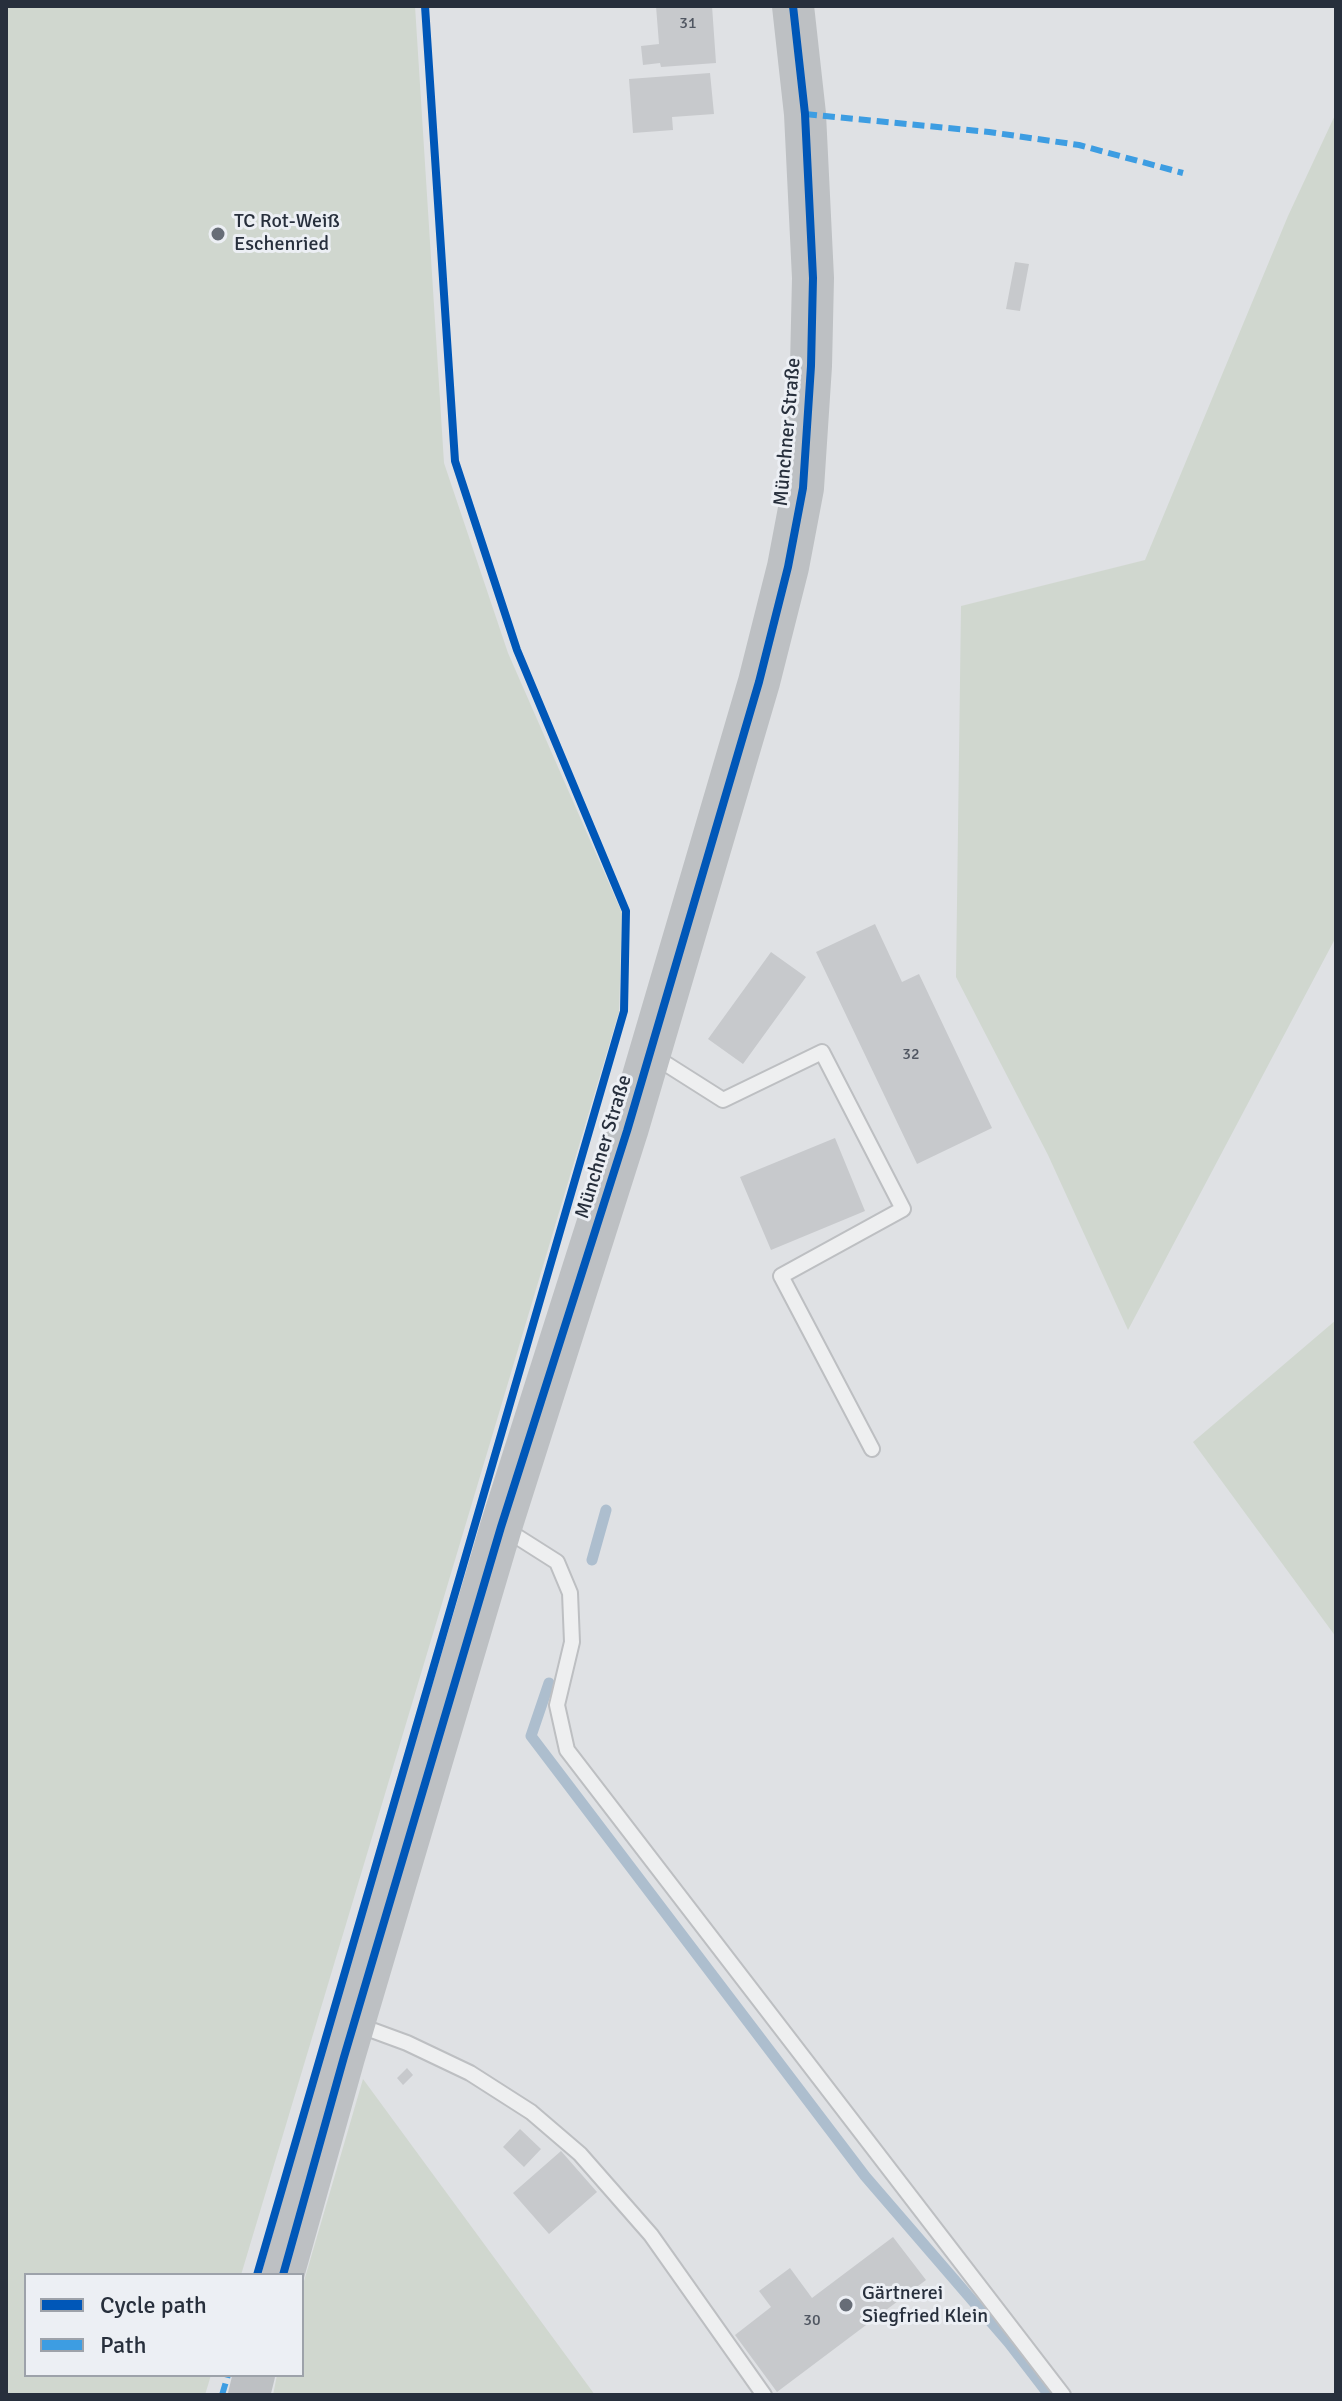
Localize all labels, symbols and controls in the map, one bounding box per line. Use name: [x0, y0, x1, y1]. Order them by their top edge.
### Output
house number: 31: [679, 14, 697, 34]
place label: TC Rot-Weiß Eschenried: [234, 210, 340, 257]
marker: TC Rot-Weiß Eschenried: [209, 225, 227, 243]
street label: Münchner Straße: [770, 357, 806, 507]
house number: 32: [902, 1045, 920, 1065]
street label: Münchner Straße: [571, 1072, 637, 1222]
legend: [24, 2273, 304, 2377]
place label: Gärtnerei Siegfried Klein: [862, 2282, 988, 2329]
text: Cycle path: [100, 2290, 207, 2320]
marker: Gärtnerei Siegfried Klein: [837, 2296, 855, 2314]
house number: 30: [803, 2311, 821, 2331]
text: Path: [100, 2330, 146, 2360]

